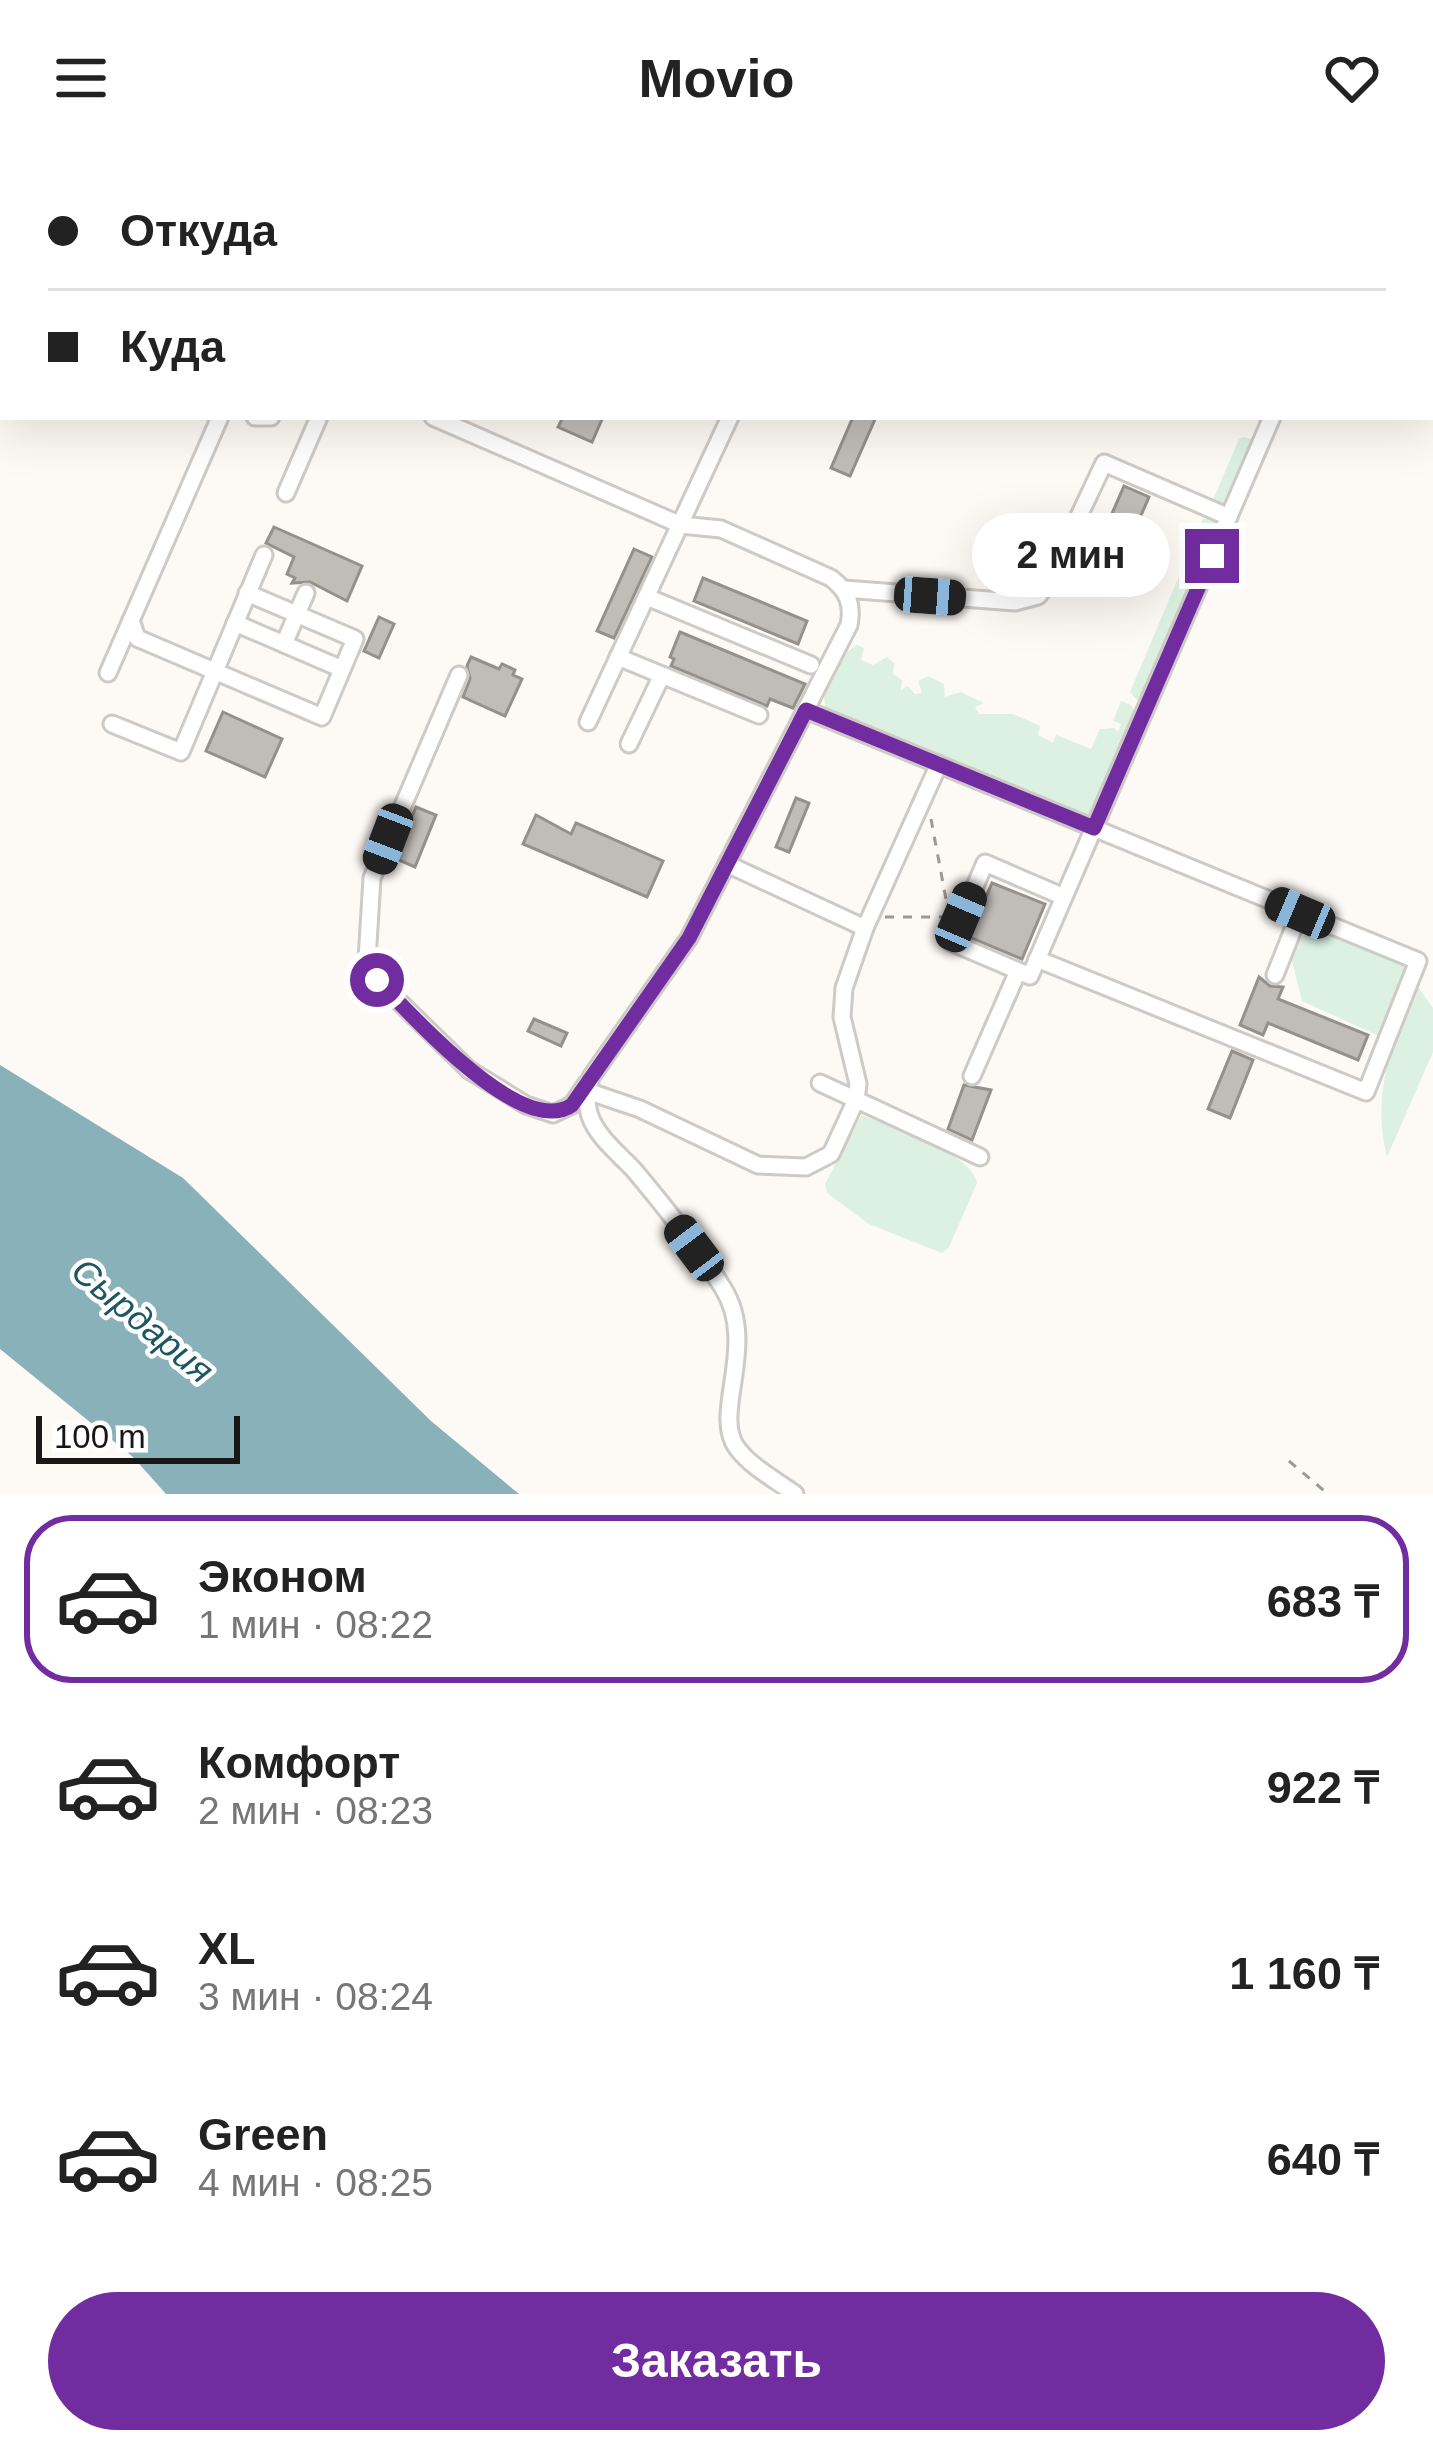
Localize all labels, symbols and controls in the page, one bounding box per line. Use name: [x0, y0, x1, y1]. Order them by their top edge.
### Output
icon: menu: [48, 45, 114, 111]
icon: heart: [1319, 45, 1385, 111]
text: Movio: [639, 48, 795, 108]
text: Откуда: [120, 205, 277, 256]
text: Куда: [120, 321, 225, 372]
callout: 2 мин: [972, 514, 1170, 598]
route end: [1185, 529, 1239, 583]
text: 2 мин: [1017, 533, 1125, 576]
car: [893, 576, 967, 616]
car: [358, 799, 418, 879]
car: [930, 877, 992, 957]
car: [1260, 882, 1340, 944]
route start: [350, 953, 404, 1007]
car: [658, 1208, 730, 1288]
water label: Сырдария: [64, 1249, 222, 1391]
scale bar: [36, 1410, 240, 1463]
text: 100 m: [54, 1418, 146, 1455]
icon: car: [54, 1545, 162, 1653]
text: Эконом: [198, 1551, 367, 1602]
text: 683 ₸: [1267, 1576, 1379, 1627]
text: 1 мин · 08:22: [198, 1603, 433, 1646]
icon: car: [54, 1731, 162, 1839]
text: Комфорт: [198, 1737, 400, 1788]
text: 922 ₸: [1267, 1762, 1379, 1813]
text: 2 мин · 08:23: [198, 1789, 433, 1832]
icon: car: [54, 1917, 162, 2025]
text: XL: [198, 1923, 256, 1974]
text: 1 160 ₸: [1229, 1948, 1379, 1999]
text: 3 мин · 08:24: [198, 1975, 433, 2018]
icon: car: [54, 2103, 162, 2211]
text: Green: [198, 2109, 328, 2160]
text: 640 ₸: [1267, 2134, 1379, 2185]
text: 4 мин · 08:25: [198, 2161, 433, 2204]
button: Заказать: [48, 2292, 1385, 2430]

